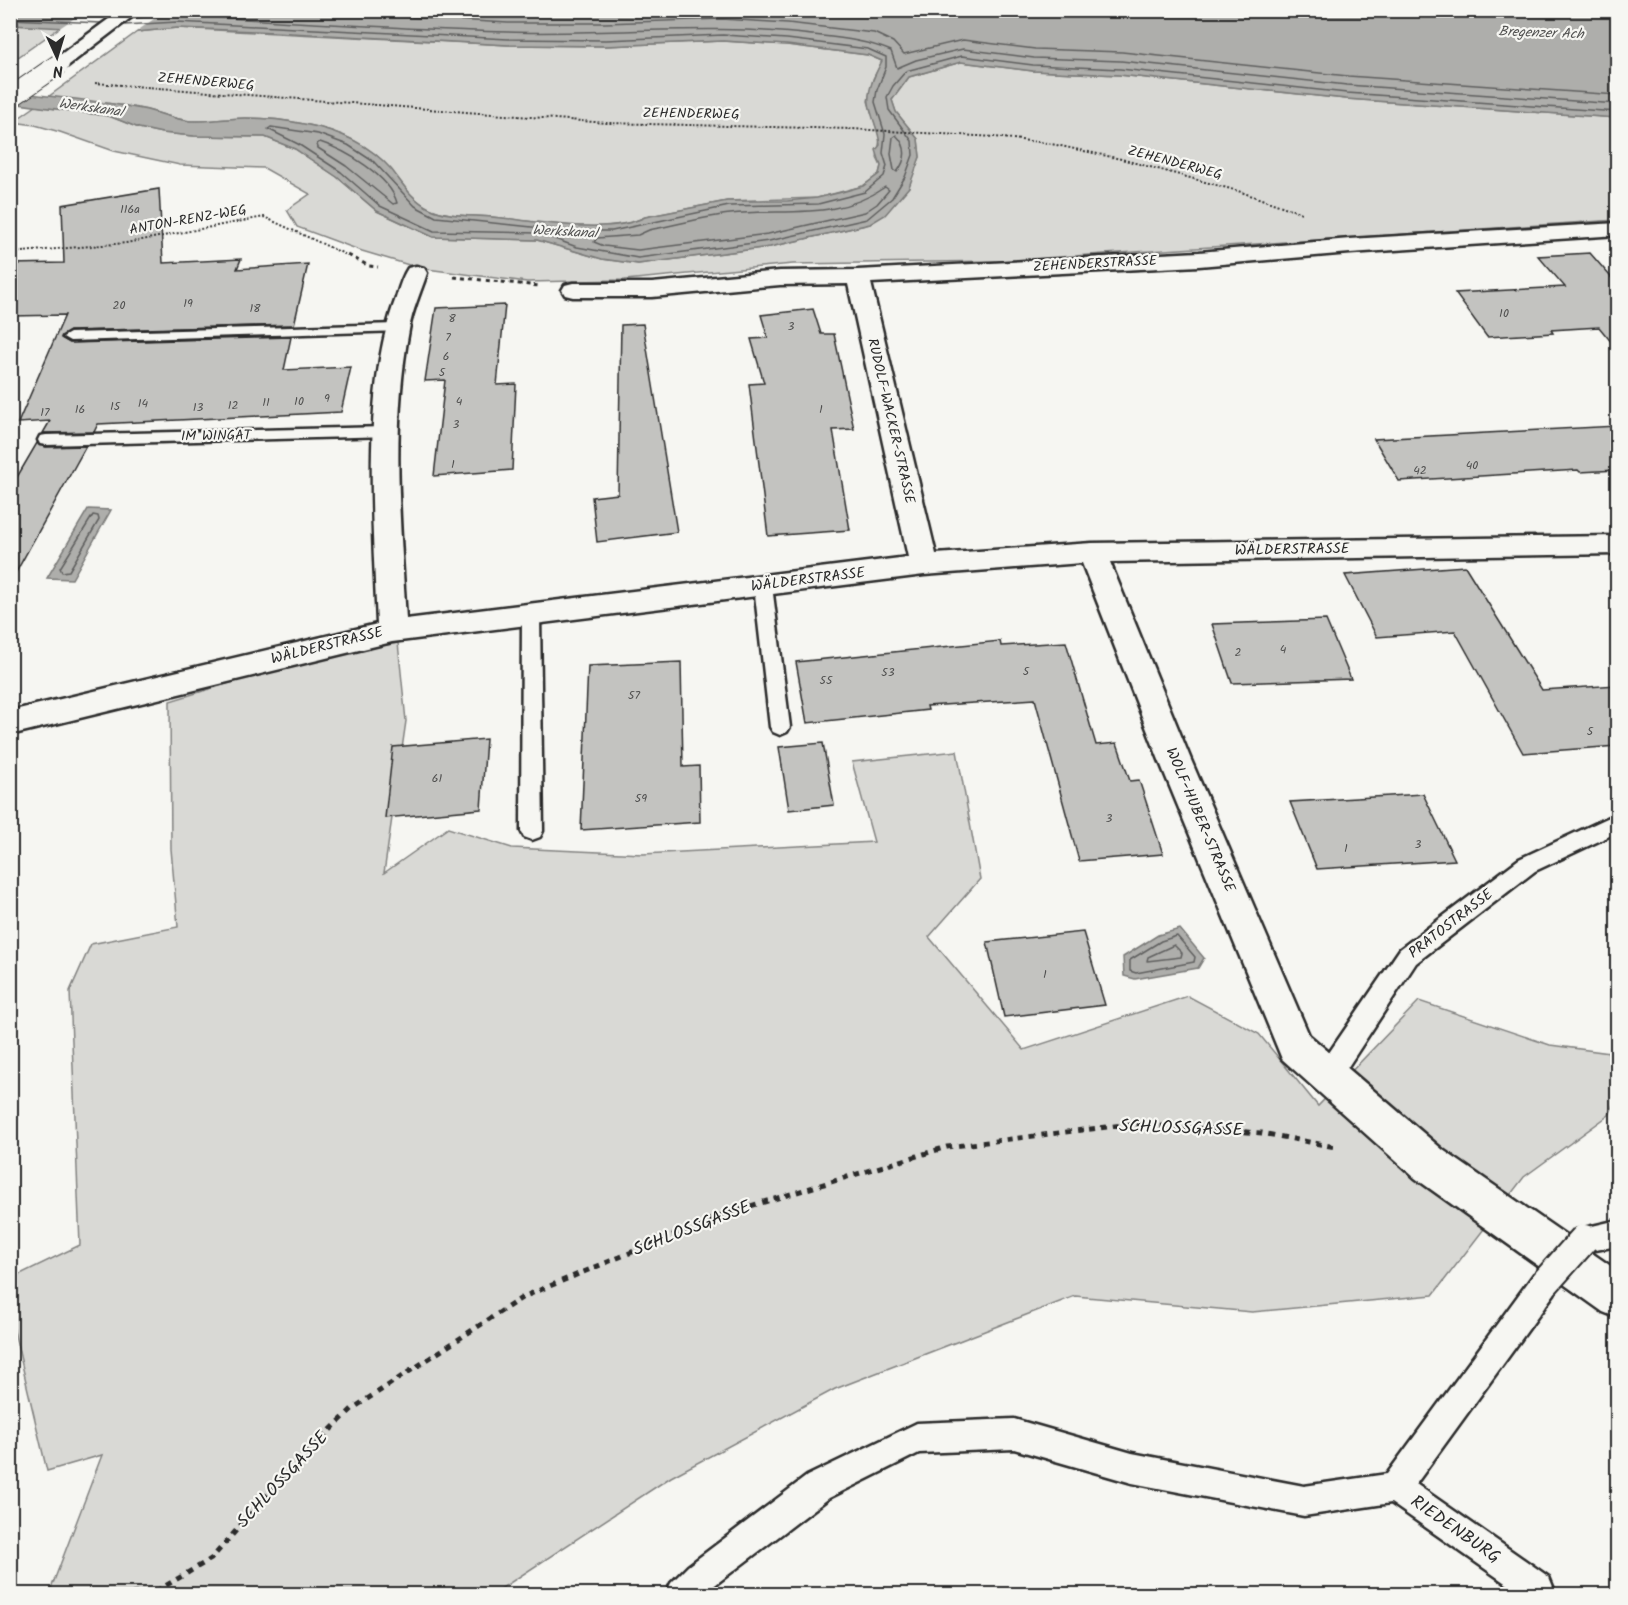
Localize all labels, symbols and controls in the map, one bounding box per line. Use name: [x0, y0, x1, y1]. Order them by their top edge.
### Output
water label: Bregenzer Ach: [1498, 21, 1585, 46]
north arrow: [27, 27, 87, 87]
text: N: [52, 58, 64, 83]
street label: ZEHENDERWEG: [157, 67, 255, 97]
water label: Werkskanal: [57, 93, 127, 124]
street label: ZEHENDERWEG: [642, 102, 740, 126]
street label: ZEHENDERWEG: [1125, 140, 1225, 186]
street label: ANTON-RENZ-WEG: [128, 199, 248, 241]
house number: 116a: [120, 200, 140, 219]
water label: Werkskanal: [532, 219, 601, 245]
street label: ZEHENDERSTRASSE: [1033, 250, 1158, 278]
house number: 19: [183, 294, 193, 313]
house number: 20: [113, 296, 125, 315]
house number: 18: [250, 299, 261, 318]
house number: 10: [1499, 304, 1509, 323]
house number: 8: [448, 309, 456, 328]
house number: 3: [788, 317, 795, 336]
house number: 7: [445, 328, 451, 347]
street label: RUDOLF-WACKER-STRASSE: [861, 336, 921, 507]
house number: 6: [443, 347, 449, 366]
house number: 5: [439, 363, 447, 382]
house number: 9: [324, 389, 330, 408]
house number: 10: [294, 392, 304, 411]
house number: 4: [456, 392, 463, 411]
house number: 11: [262, 393, 270, 412]
house number: 14: [138, 394, 149, 413]
house number: 12: [228, 396, 238, 415]
house number: 15: [110, 397, 122, 416]
house number: 13: [193, 398, 203, 417]
house number: 16: [75, 400, 85, 419]
house number: 1: [819, 400, 823, 419]
house number: 17: [40, 403, 50, 422]
house number: 3: [453, 415, 460, 434]
street label: IM WINGAT: [181, 424, 253, 448]
house number: 1: [451, 455, 455, 474]
house number: 40: [1466, 456, 1478, 475]
house number: 42: [1413, 461, 1427, 480]
street label: WÄLDERSTRASSE: [1234, 537, 1351, 563]
street label: WÄLDERSTRASSE: [750, 561, 868, 599]
street label: WÄLDERSTRASSE: [268, 620, 387, 672]
house number: 4: [1280, 640, 1287, 659]
house number: 2: [1235, 643, 1242, 662]
house number: 5: [1023, 662, 1031, 681]
house number: 53: [881, 663, 895, 682]
house number: 55: [820, 671, 834, 690]
house number: 57: [628, 686, 640, 705]
house number: 5: [1587, 722, 1595, 741]
street label: WOLF-HUBER-STRASSE: [1159, 744, 1242, 897]
house number: 61: [432, 769, 442, 788]
house number: 59: [635, 789, 647, 808]
house number: 3: [1106, 809, 1113, 828]
house number: 3: [1415, 835, 1422, 854]
house number: 1: [1344, 839, 1348, 858]
street label: PRATOSTRASSE: [1403, 882, 1499, 965]
house number: 1: [1043, 965, 1047, 984]
street label: SCHLOSSGASSE: [1119, 1112, 1244, 1146]
street label: SCHLOSSGASSE: [629, 1193, 755, 1265]
street label: SCHLOSSGASSE: [230, 1424, 336, 1535]
street label: RIEDENBURG: [1404, 1488, 1506, 1572]

